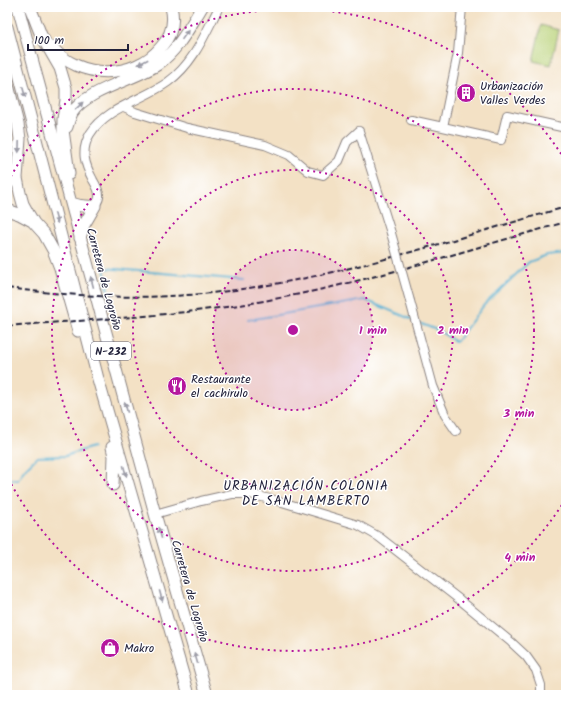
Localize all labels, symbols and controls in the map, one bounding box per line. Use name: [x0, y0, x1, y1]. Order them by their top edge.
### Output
scale bar: [28, 26, 128, 52]
one-way arrow: [181, 30, 189, 40]
text: 100 m: [34, 31, 65, 50]
one-way arrow: [137, 59, 149, 65]
place label: Urbanización Valles Verdes: [480, 77, 545, 110]
building icon: Urbanización Valles Verdes: [455, 82, 477, 104]
one-way arrow: [21, 87, 27, 99]
one-way arrow: [73, 102, 84, 111]
one-way arrow: [16, 141, 23, 153]
one-way arrow: [54, 212, 60, 224]
street label: Carretera de Logroño: [81, 226, 126, 333]
one-way arrow: [89, 276, 95, 288]
text: 1 min: [359, 321, 387, 340]
text: 2 min: [437, 321, 469, 340]
centre of rings: [286, 323, 300, 337]
road number: N-232: [91, 342, 131, 360]
place label: Restaurante el cachirulo: [191, 370, 251, 403]
restaurant icon: Restaurante el cachirulo: [166, 375, 188, 397]
one-way arrow: [123, 401, 129, 413]
text: 3 min: [503, 404, 535, 423]
one-way arrow: [122, 464, 128, 477]
district label: URBANIZACIÓN COLONIA DE SAN LAMBERTO: [223, 476, 389, 512]
one-way arrow: [157, 526, 163, 538]
street label: Carretera de Logroño: [166, 538, 213, 645]
text: 4 min: [505, 548, 536, 567]
one-way arrow: [158, 589, 164, 602]
shop icon: Makro: [99, 637, 121, 659]
place label: Makro: [124, 639, 154, 658]
one-way arrow: [193, 651, 199, 663]

